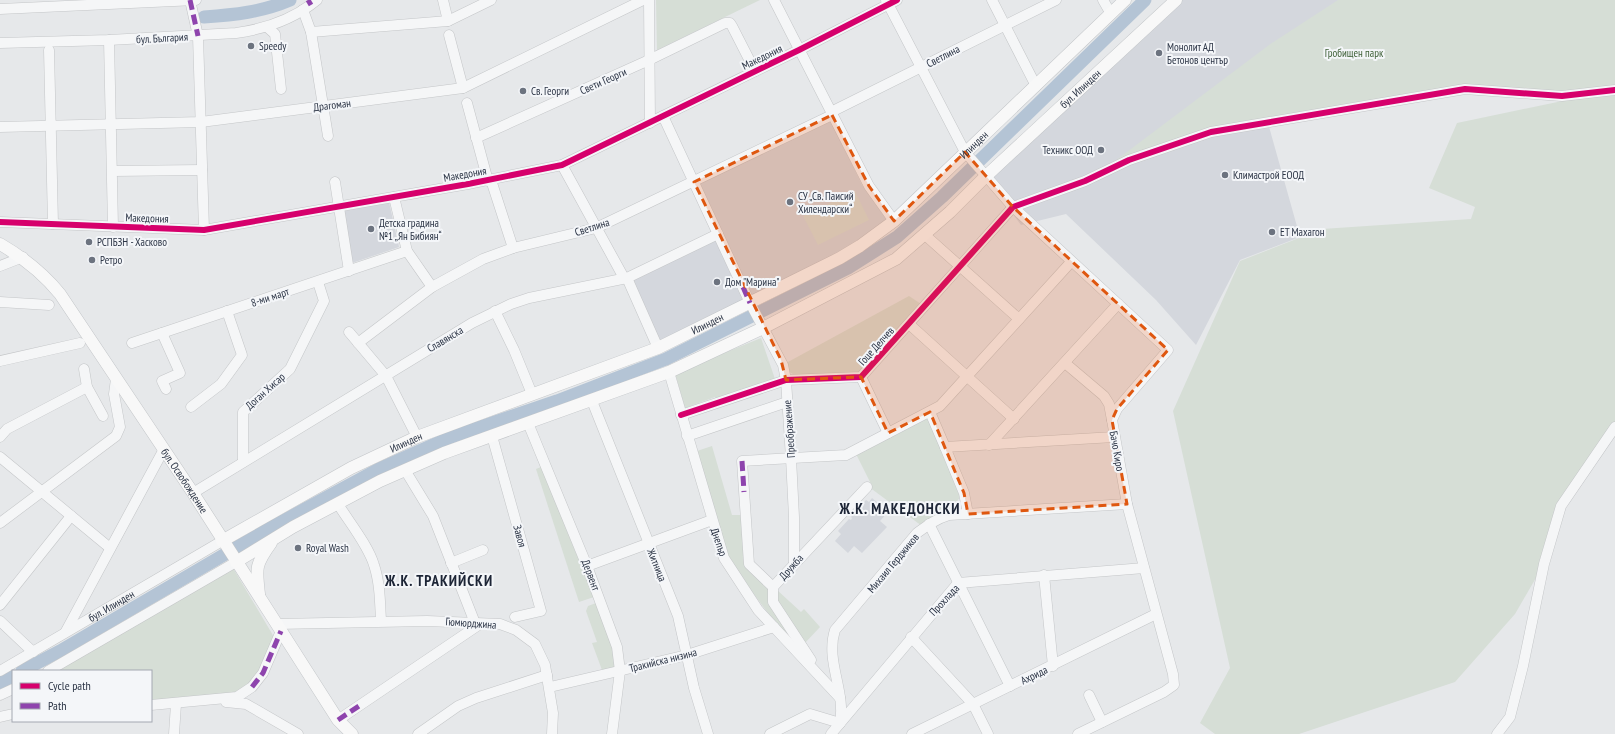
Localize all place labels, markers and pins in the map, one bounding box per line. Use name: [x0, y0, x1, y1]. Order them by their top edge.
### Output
place label: Speedy: [259, 39, 287, 53]
place label: Монолит АД Бетонов център: [1167, 40, 1228, 67]
marker: Speedy: [246, 41, 256, 51]
marker: Монолит АД Бетонов център: [1154, 48, 1164, 58]
place label: Св. Георги: [531, 84, 569, 98]
marker: Св. Георги: [518, 86, 528, 96]
place label: Техникс ООД: [1043, 143, 1093, 157]
marker: Техникс ООД: [1096, 145, 1106, 155]
place label: Климастрой ЕООД: [1233, 168, 1304, 182]
marker: Климастрой ЕООД: [1220, 170, 1230, 180]
place label: СУ „Св. Паисий Хилендарски“: [798, 189, 854, 216]
marker: СУ „Св. Паисий Хилендарски“: [785, 197, 795, 207]
place label: Детска градина №1 „Ян Бибиян“: [379, 216, 442, 243]
marker: Детска градина №1 „Ян Бибиян“: [366, 224, 376, 234]
place label: ЕТ Махагон: [1280, 225, 1325, 239]
marker: ЕТ Махагон: [1267, 227, 1277, 237]
place label: РСПБЗН - Хасково: [97, 235, 167, 249]
marker: РСПБЗН - Хасково: [84, 237, 94, 247]
place label: Ретро: [100, 253, 122, 267]
marker: Ретро: [87, 255, 97, 265]
place label: Дом "Марина": [725, 275, 779, 289]
marker: Дом "Марина": [712, 277, 722, 287]
place label: Royal Wash: [306, 541, 349, 555]
marker: Royal Wash: [293, 543, 303, 553]

